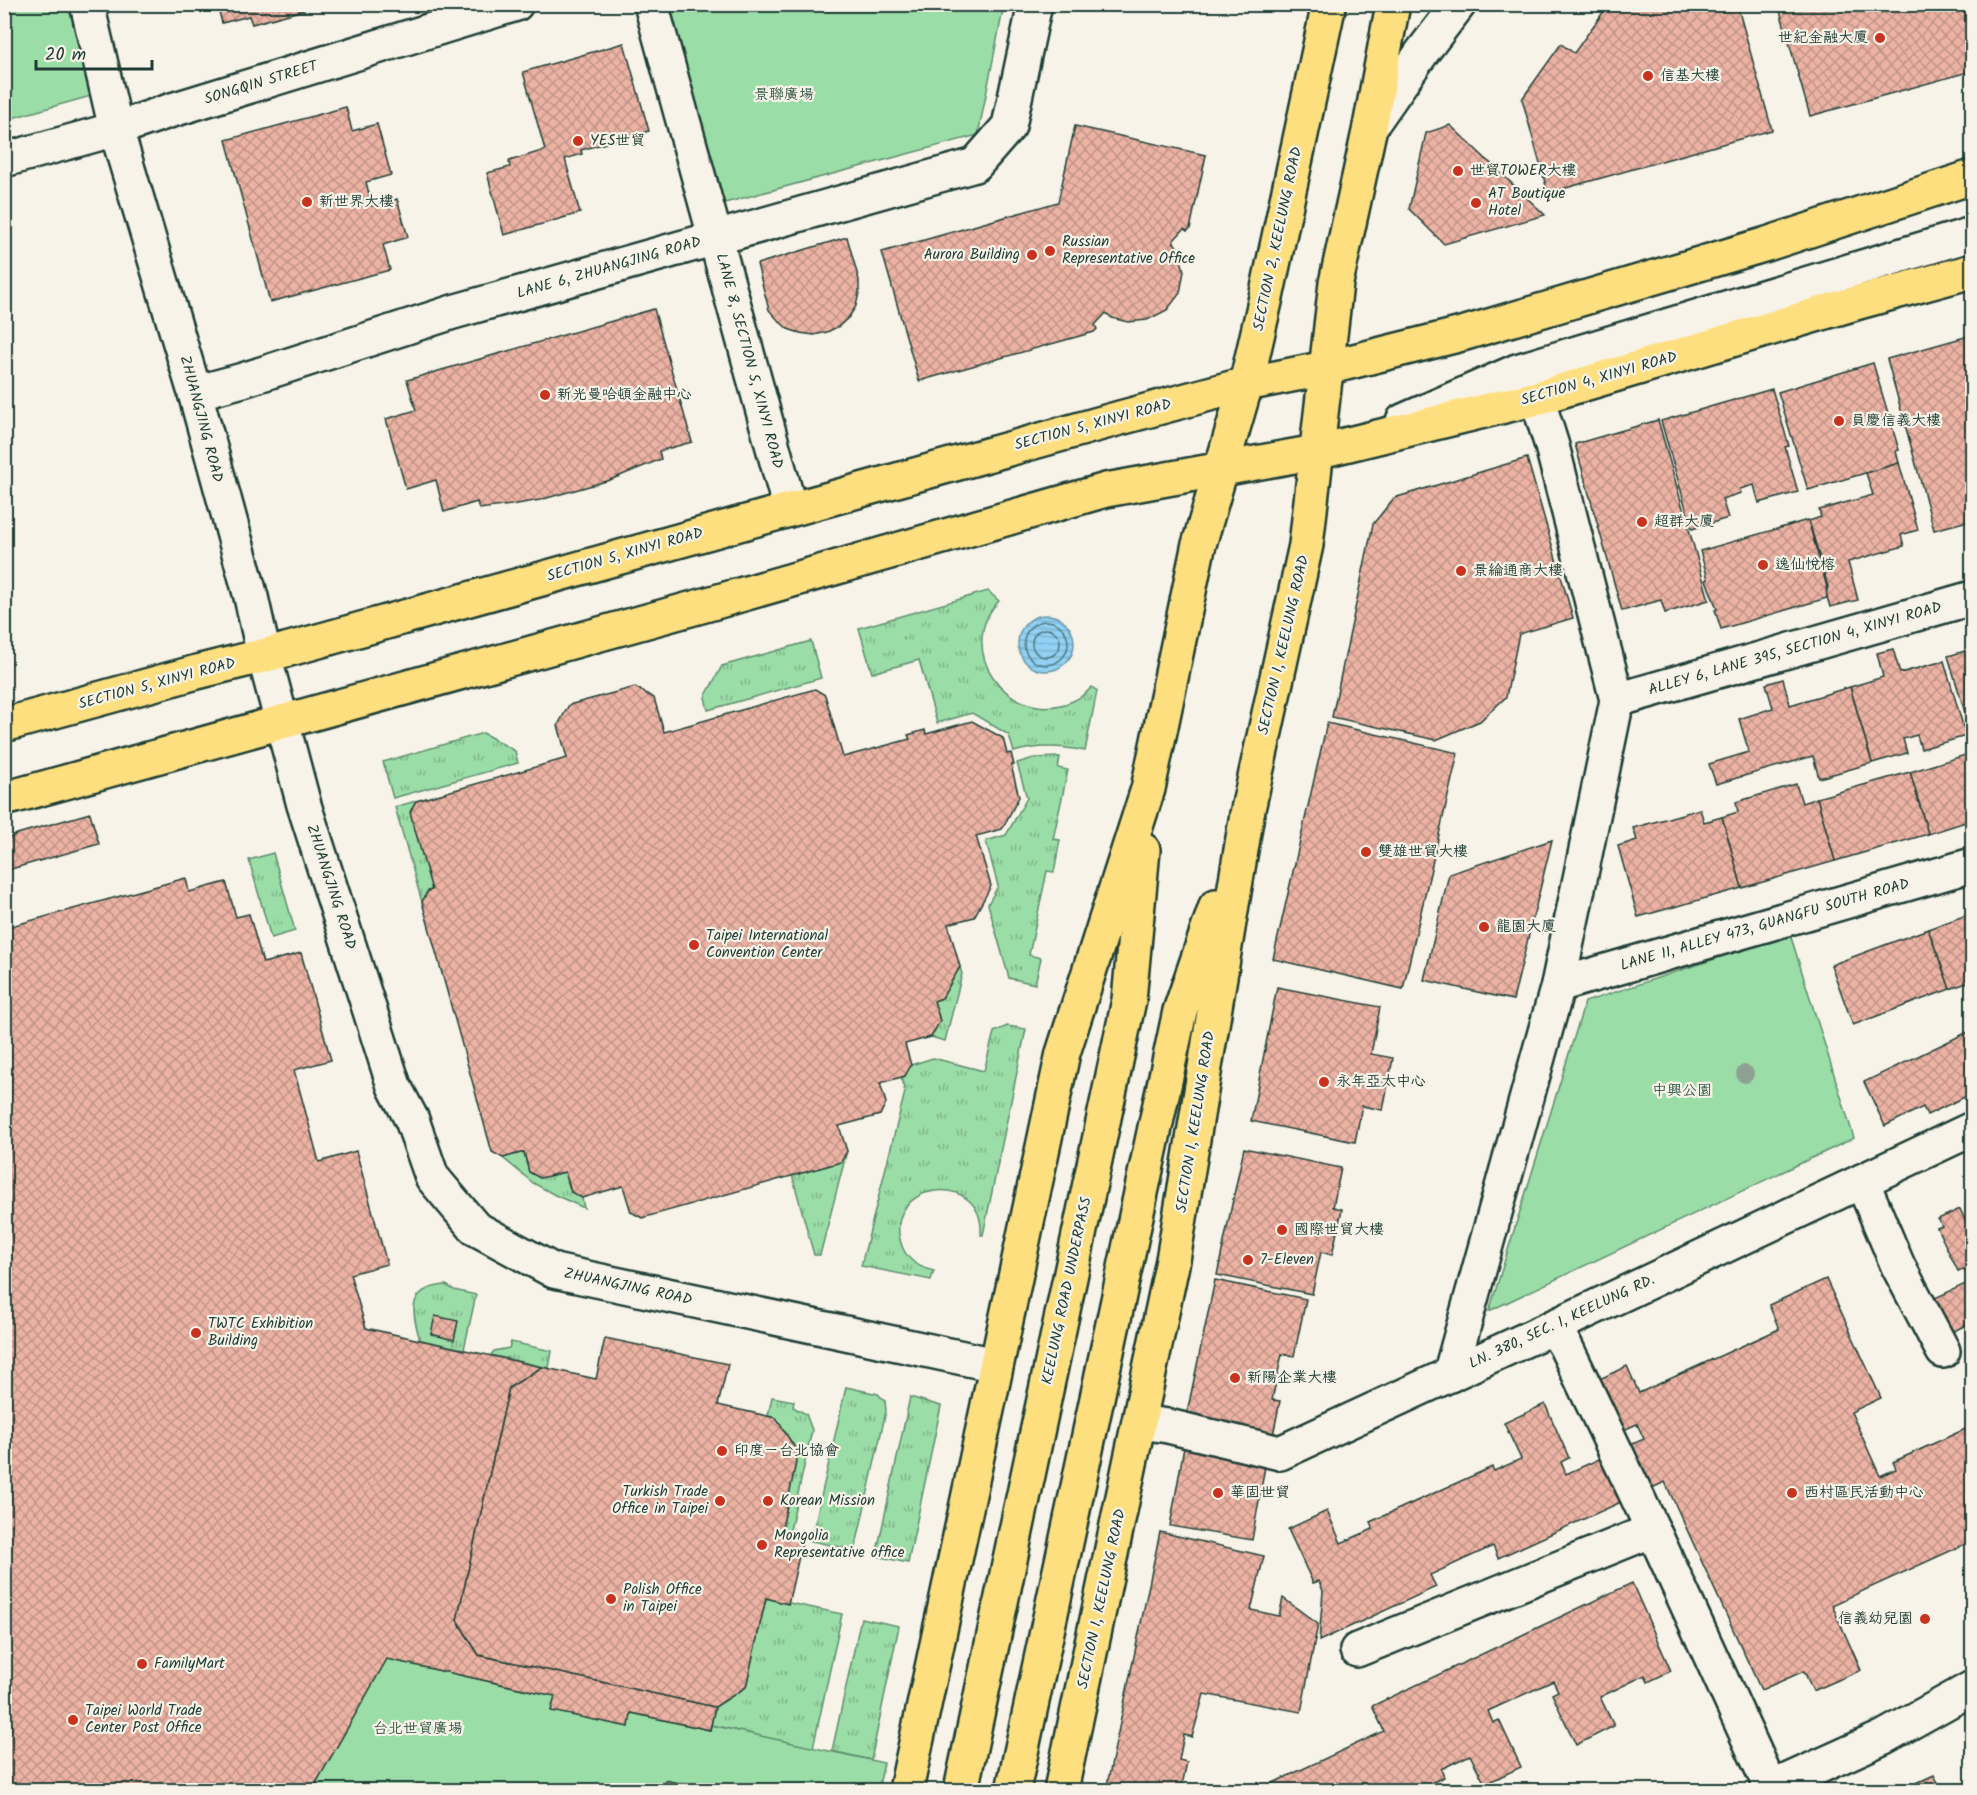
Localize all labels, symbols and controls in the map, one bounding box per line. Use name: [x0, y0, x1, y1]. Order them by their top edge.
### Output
place label: 世紀金融大廈: [1778, 26, 1868, 50]
marker: 世紀金融大廈: [1873, 31, 1887, 45]
scale bar: [36, 33, 152, 71]
text: 20 m: [45, 41, 86, 70]
street label: SONGQIN STREET: [201, 54, 322, 112]
place label: 信基大樓: [1660, 64, 1720, 88]
marker: 信基大樓: [1641, 69, 1655, 83]
park label: 景聯廣場: [754, 83, 814, 107]
place label: YES世貿: [590, 129, 645, 153]
marker: YES世貿: [571, 134, 585, 148]
street label: SECTION 2, KEELUNG ROAD: [1247, 144, 1309, 333]
place label: 世貿TOWER大樓: [1470, 159, 1577, 183]
marker: 世貿TOWER大樓: [1451, 164, 1465, 178]
place label: AT Boutique Hotel: [1488, 182, 1565, 223]
place label: 新世界大樓: [319, 190, 394, 214]
marker: 新世界大樓: [300, 195, 314, 209]
marker: AT Boutique Hotel: [1469, 196, 1483, 210]
street label: LANE 6, ZHUANGJING ROAD: [514, 230, 704, 306]
place label: Russian Representative Office: [1062, 230, 1195, 271]
place label: Aurora Building: [924, 243, 1020, 267]
marker: Russian Representative Office: [1043, 244, 1057, 258]
marker: Aurora Building: [1025, 248, 1039, 262]
street label: LANE 8, SECTION 5, XINYI ROAD: [709, 251, 789, 472]
street label: SECTION 4, XINYI ROAD: [1518, 345, 1680, 413]
street label: ZHUANGJING ROAD: [173, 353, 230, 485]
place label: 新光曼哈頓金融中心: [557, 383, 692, 407]
marker: 新光曼哈頓金融中心: [538, 388, 552, 402]
street label: SECTION 5, XINYI ROAD: [1012, 392, 1174, 457]
place label: 員慶信義大樓: [1851, 409, 1941, 433]
marker: 員慶信義大樓: [1832, 414, 1846, 428]
place label: 超群大廈: [1654, 510, 1714, 534]
marker: 超群大廈: [1635, 515, 1649, 529]
street label: SECTION 5, XINYI ROAD: [544, 521, 706, 589]
street label: SECTION 1, KEELUNG ROAD: [1252, 553, 1316, 737]
place label: 逸仙悅榕: [1775, 553, 1835, 577]
marker: 逸仙悅榕: [1756, 558, 1770, 572]
place label: 景綸通商大樓: [1473, 559, 1563, 583]
marker: 景綸通商大樓: [1454, 564, 1468, 578]
street label: ALLEY 6, LANE 395, SECTION 4, XINYI ROAD: [1646, 595, 1945, 702]
street label: SECTION 5, XINYI ROAD: [76, 651, 238, 716]
street label: ZHUANGJING ROAD: [299, 821, 363, 953]
place label: 雙雄世貿大樓: [1378, 840, 1468, 864]
marker: 雙雄世貿大樓: [1359, 845, 1373, 859]
street label: LANE 11, ALLEY 473, GUANGFU SOUTH ROAD: [1618, 872, 1913, 978]
place label: 龍園大廈: [1496, 915, 1556, 939]
marker: 龍園大廈: [1477, 920, 1491, 934]
place label: Taipei International Convention Center: [706, 924, 829, 965]
marker: Taipei International Convention Center: [687, 938, 701, 952]
street label: SECTION 1, KEELUNG ROAD: [1170, 1029, 1222, 1215]
place label: 永年亞太中心: [1336, 1070, 1426, 1094]
marker: 永年亞太中心: [1317, 1075, 1331, 1089]
park label: 中興公園: [1652, 1079, 1712, 1103]
street label: KEELUNG ROAD UNDERPASS: [1035, 1195, 1099, 1387]
place label: 國際世貿大樓: [1294, 1218, 1384, 1242]
marker: 國際世貿大樓: [1275, 1223, 1289, 1237]
place label: 7-Eleven: [1260, 1248, 1314, 1272]
marker: 7-Eleven: [1241, 1253, 1255, 1267]
street label: ZHUANGJING ROAD: [562, 1262, 695, 1312]
street label: LN. 380, SEC. 1, KEELUNG RD.: [1465, 1268, 1659, 1376]
place label: TWTC Exhibition Building: [208, 1312, 313, 1353]
marker: TWTC Exhibition Building: [189, 1326, 203, 1340]
place label: 新陽企業大樓: [1247, 1366, 1337, 1390]
marker: 新陽企業大樓: [1228, 1371, 1242, 1385]
place label: 印度－台北協會: [734, 1439, 839, 1463]
marker: 印度－台北協會: [715, 1444, 729, 1458]
place label: Turkish Trade Office in Taipei: [612, 1480, 709, 1521]
place label: 華固世貿: [1230, 1481, 1290, 1505]
place label: 西村區民活動中心: [1804, 1481, 1924, 1505]
marker: 華固世貿: [1211, 1486, 1225, 1500]
marker: 西村區民活動中心: [1785, 1486, 1799, 1500]
place label: Korean Mission: [780, 1489, 875, 1513]
marker: Turkish Trade Office in Taipei: [713, 1494, 727, 1508]
marker: Korean Mission: [761, 1494, 775, 1508]
street label: SECTION 1, KEELUNG ROAD: [1071, 1506, 1133, 1691]
place label: Mongolia Representative office: [774, 1524, 905, 1565]
marker: Mongolia Representative office: [755, 1538, 769, 1552]
place label: Polish Office in Taipei: [623, 1578, 702, 1619]
marker: Polish Office in Taipei: [604, 1592, 618, 1606]
place label: 信義幼兒園: [1838, 1607, 1913, 1631]
marker: 信義幼兒園: [1918, 1612, 1932, 1626]
place label: FamilyMart: [154, 1652, 225, 1676]
marker: FamilyMart: [135, 1657, 149, 1671]
place label: Taipei World Trade Center Post Office: [85, 1699, 202, 1740]
marker: Taipei World Trade Center Post Office: [66, 1713, 80, 1727]
park label: 台北世貿廣場: [373, 1717, 463, 1741]

